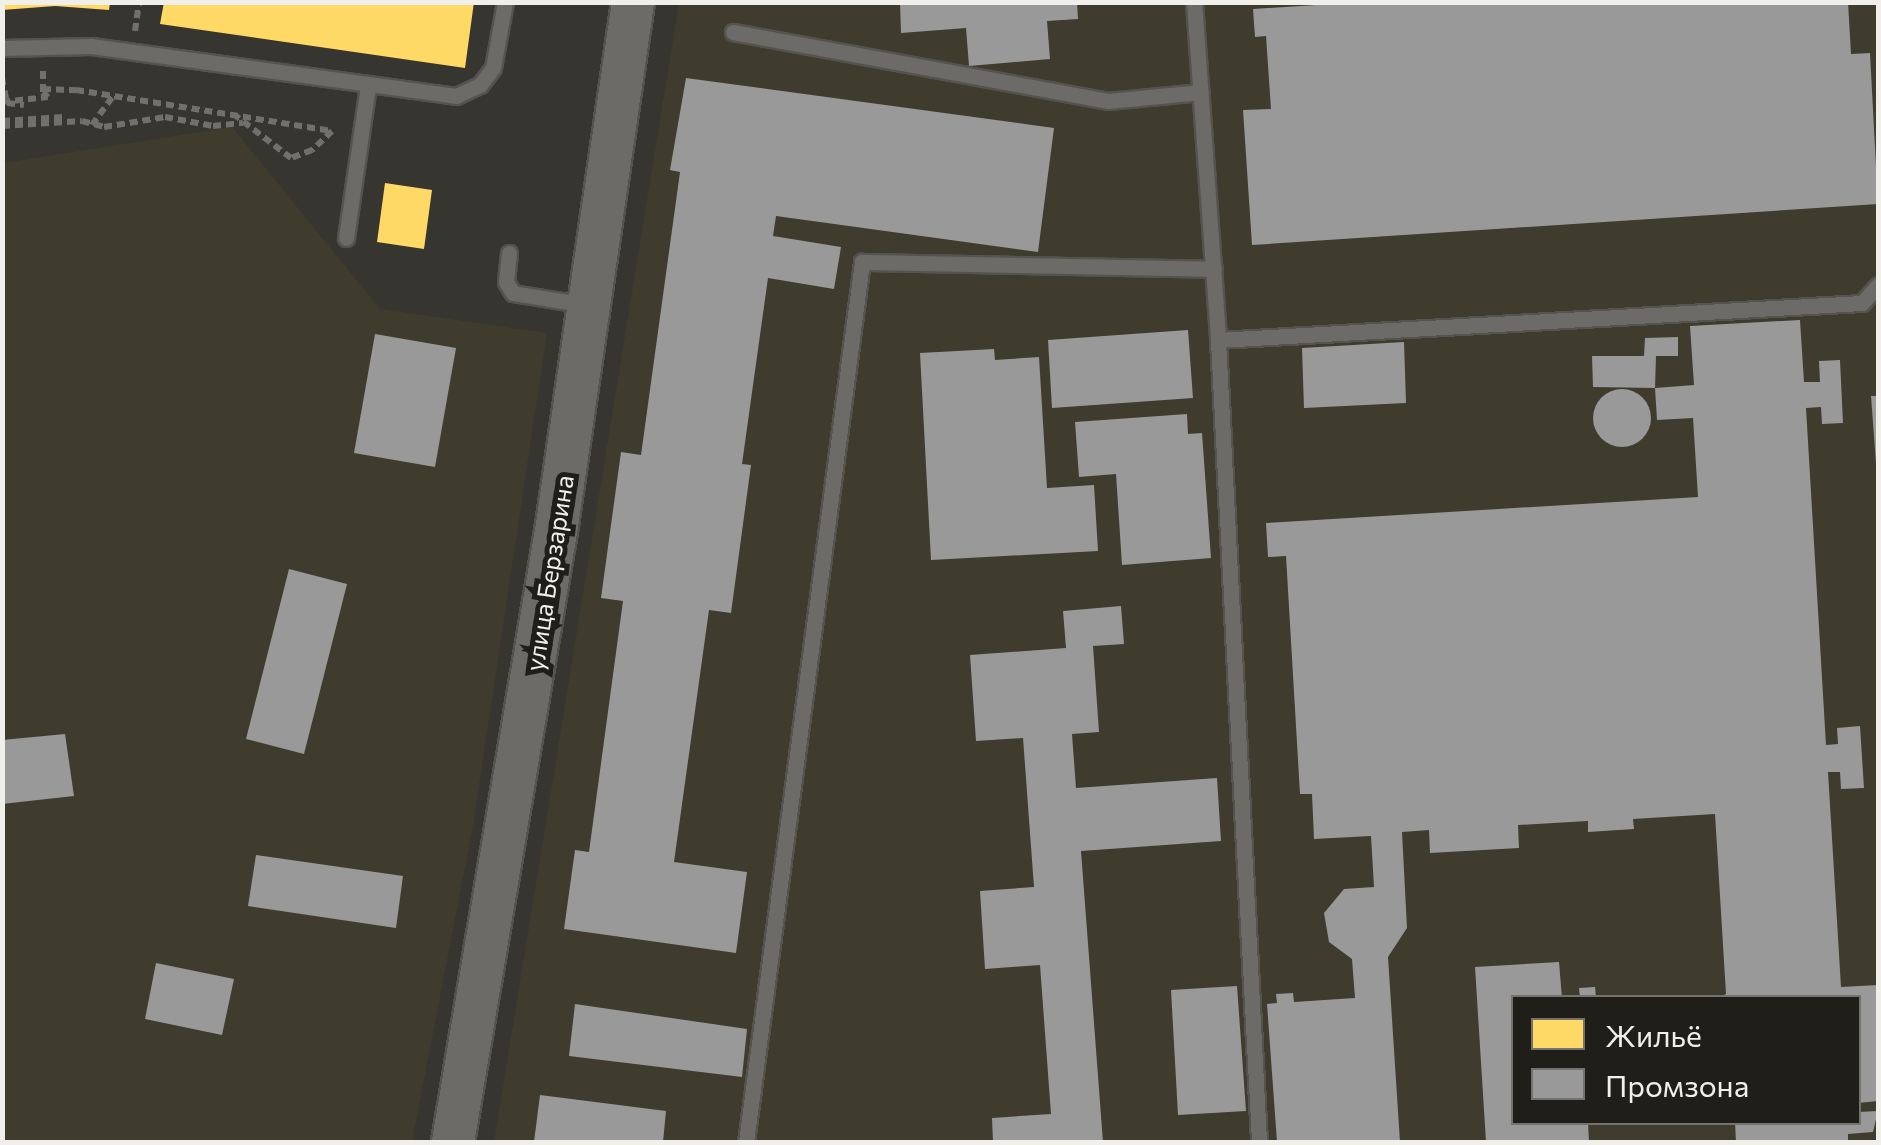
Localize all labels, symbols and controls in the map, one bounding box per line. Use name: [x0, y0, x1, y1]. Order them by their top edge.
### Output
street label: улица Берзарина: [519, 473, 579, 673]
legend: [1511, 995, 1861, 1125]
text: Жильё: [1605, 1016, 1702, 1053]
text: Промзона: [1605, 1066, 1749, 1103]

